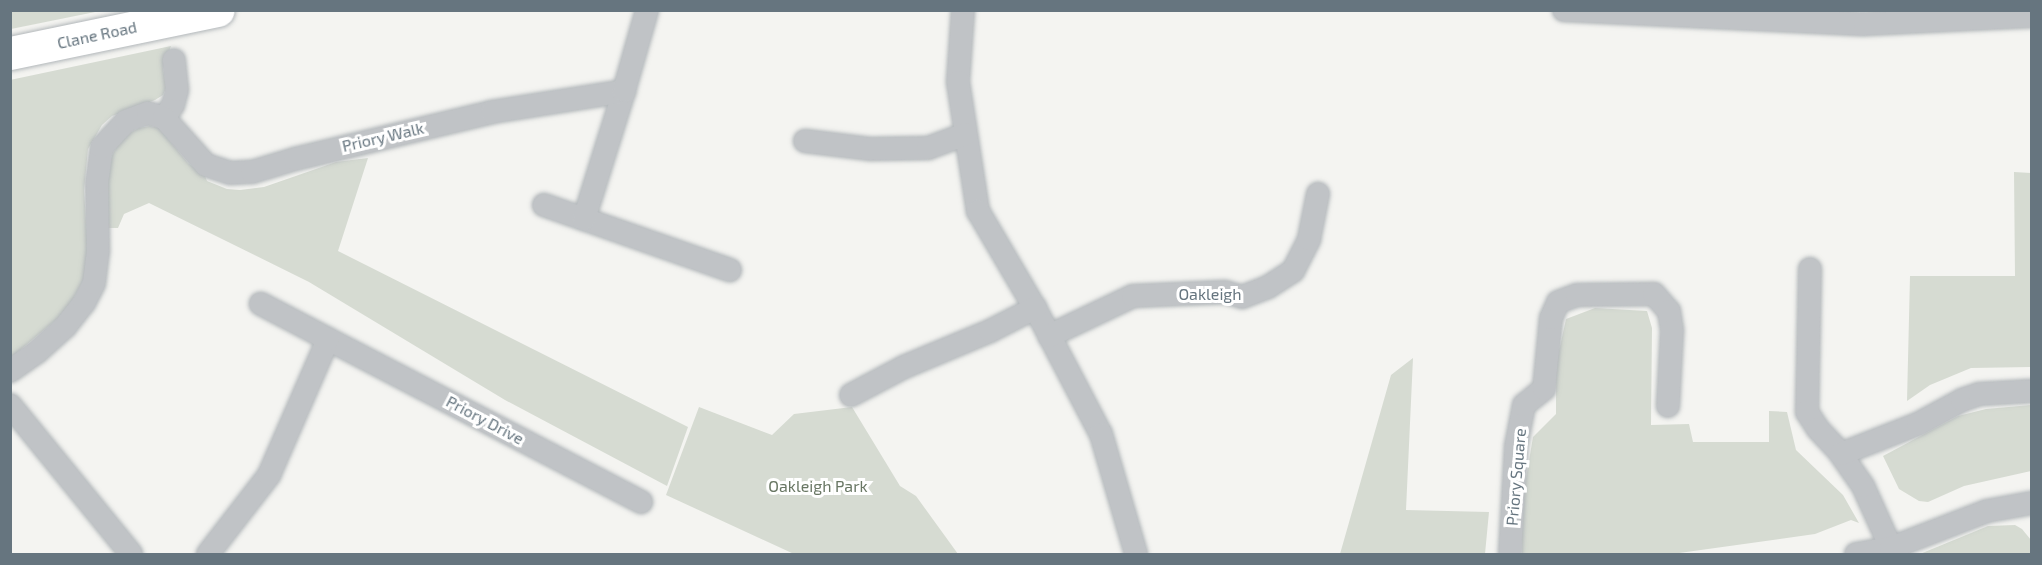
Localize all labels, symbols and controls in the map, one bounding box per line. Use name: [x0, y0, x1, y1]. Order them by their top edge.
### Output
street label: Clane Road: [55, 17, 139, 53]
street label: Priory Walk: [340, 118, 426, 156]
street label: Oakleigh: [1178, 284, 1242, 304]
street label: Priory Drive: [443, 391, 527, 449]
street label: Priory Square: [1502, 427, 1530, 527]
park label: Oakleigh Park: [768, 476, 868, 496]

